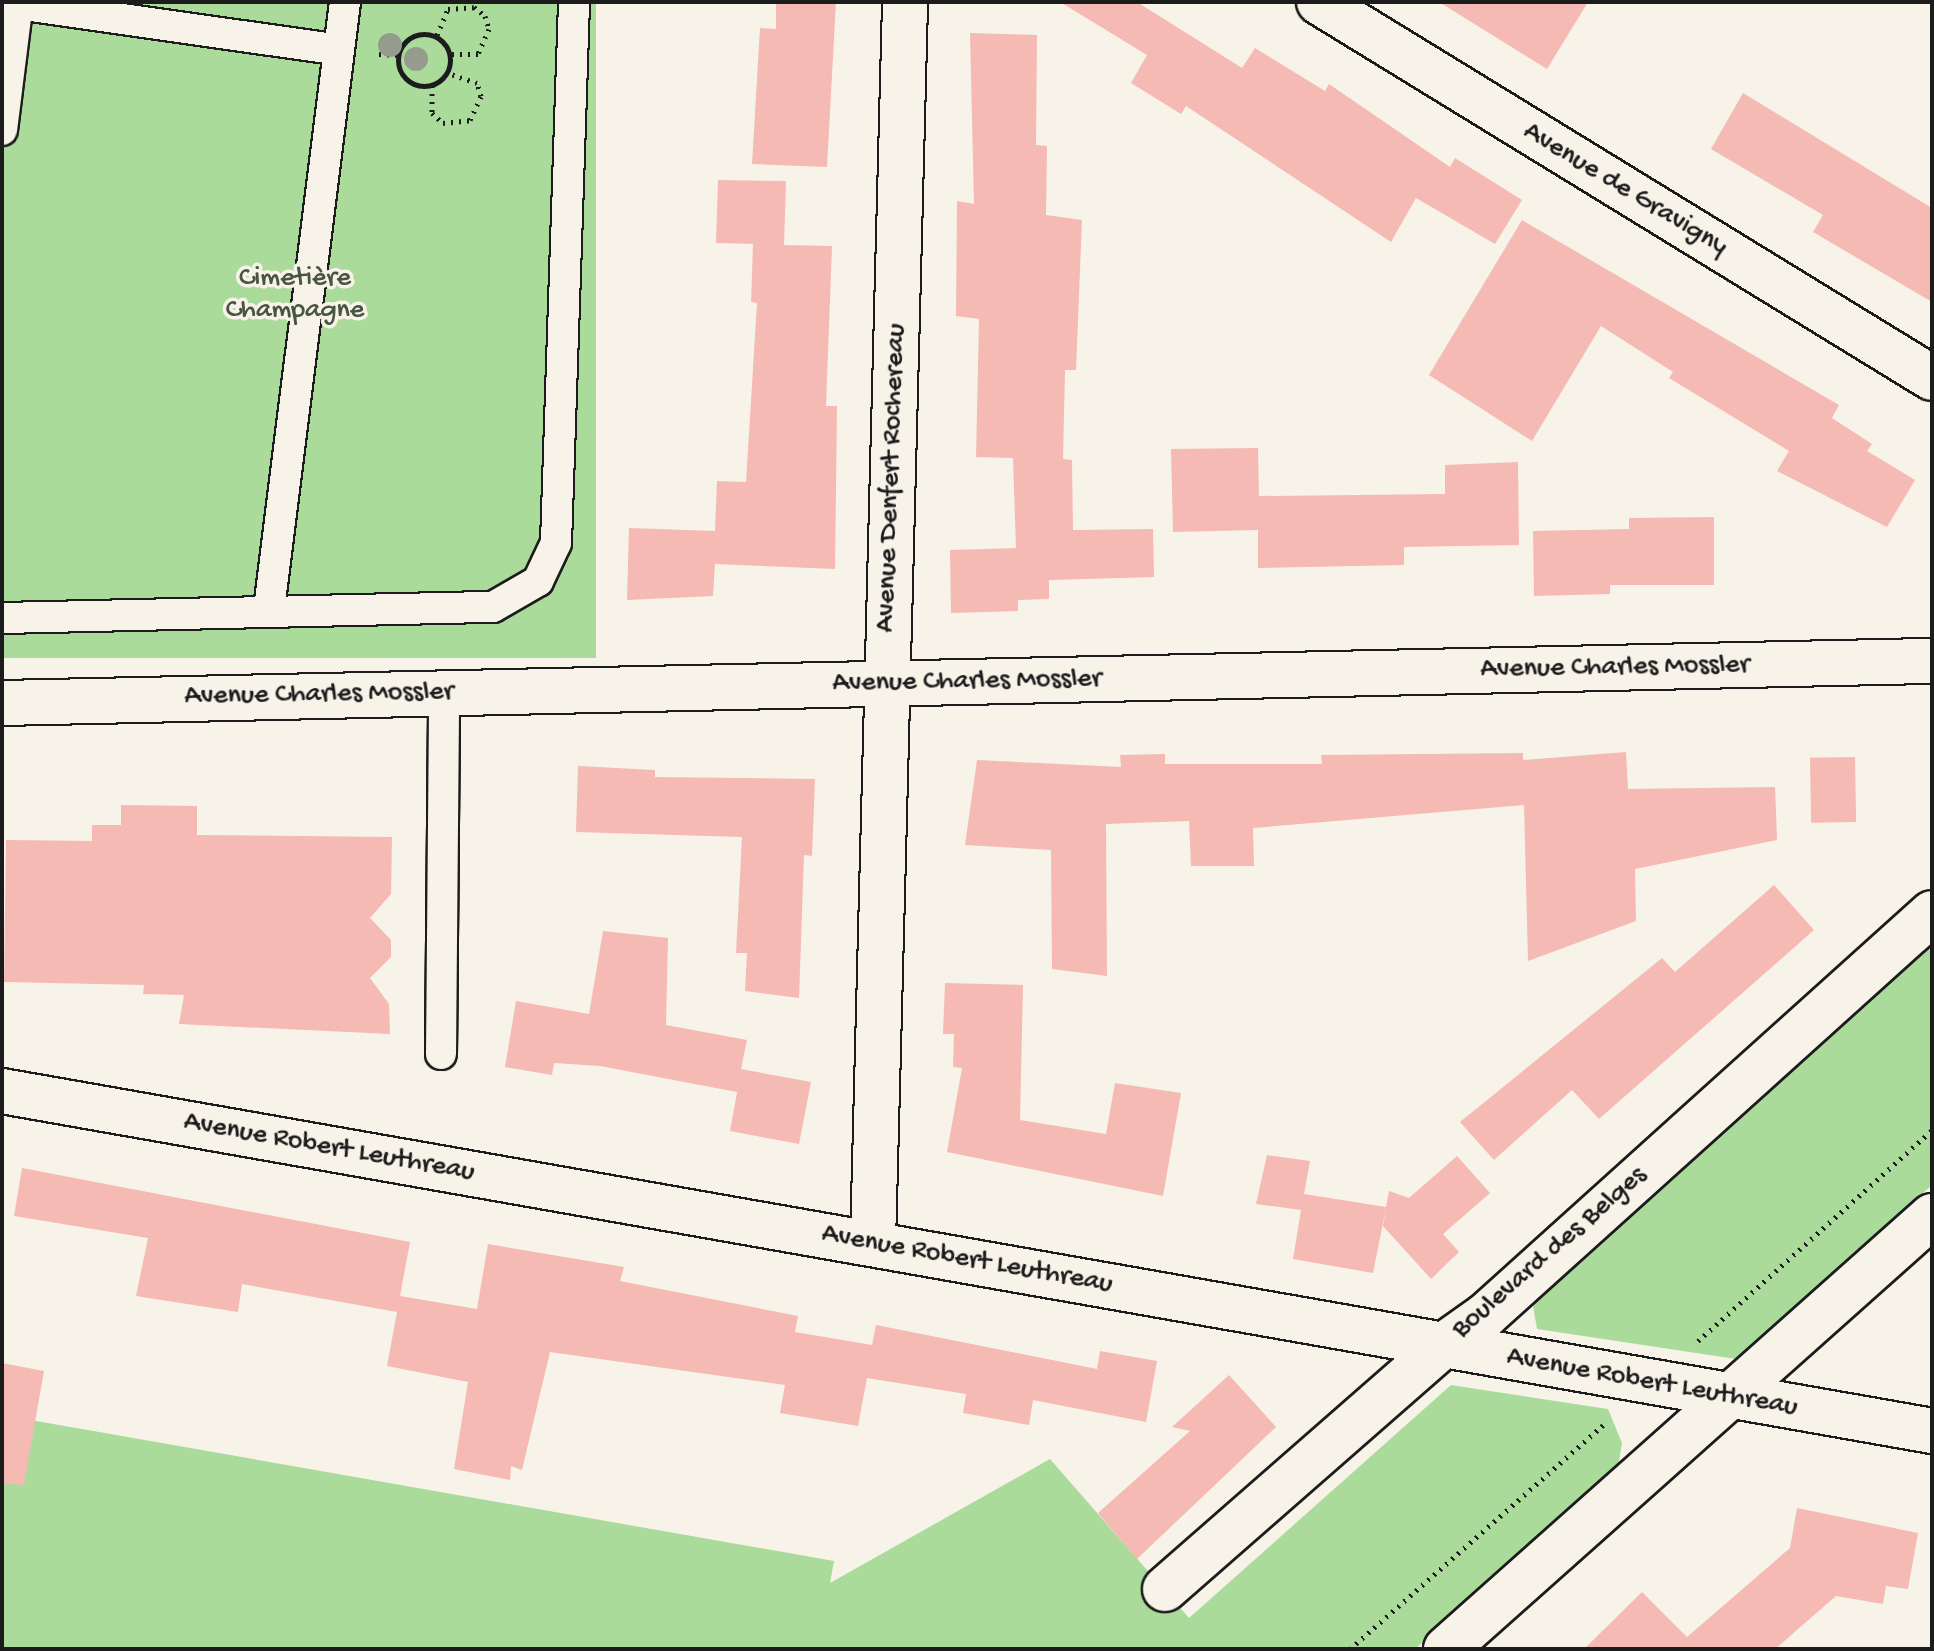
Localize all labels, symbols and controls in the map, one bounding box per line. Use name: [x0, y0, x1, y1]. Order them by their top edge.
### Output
street label: Avenue de Gravigny: [1517, 116, 1733, 264]
park label: Cimetière Champagne: [226, 262, 364, 328]
street label: Avenue Denfert Rochereau: [870, 323, 914, 633]
street label: Avenue Charles Mossler: [1480, 649, 1750, 687]
street label: Avenue Charles Mossler: [832, 663, 1102, 701]
street label: Avenue Charles Mossler: [184, 676, 454, 714]
street label: Avenue Robert Leuthreau: [181, 1106, 477, 1190]
street label: Boulevard des Belges: [1446, 1159, 1654, 1347]
street label: Avenue Robert Leuthreau: [819, 1218, 1115, 1302]
street label: Avenue Robert Leuthreau: [1504, 1341, 1800, 1425]

